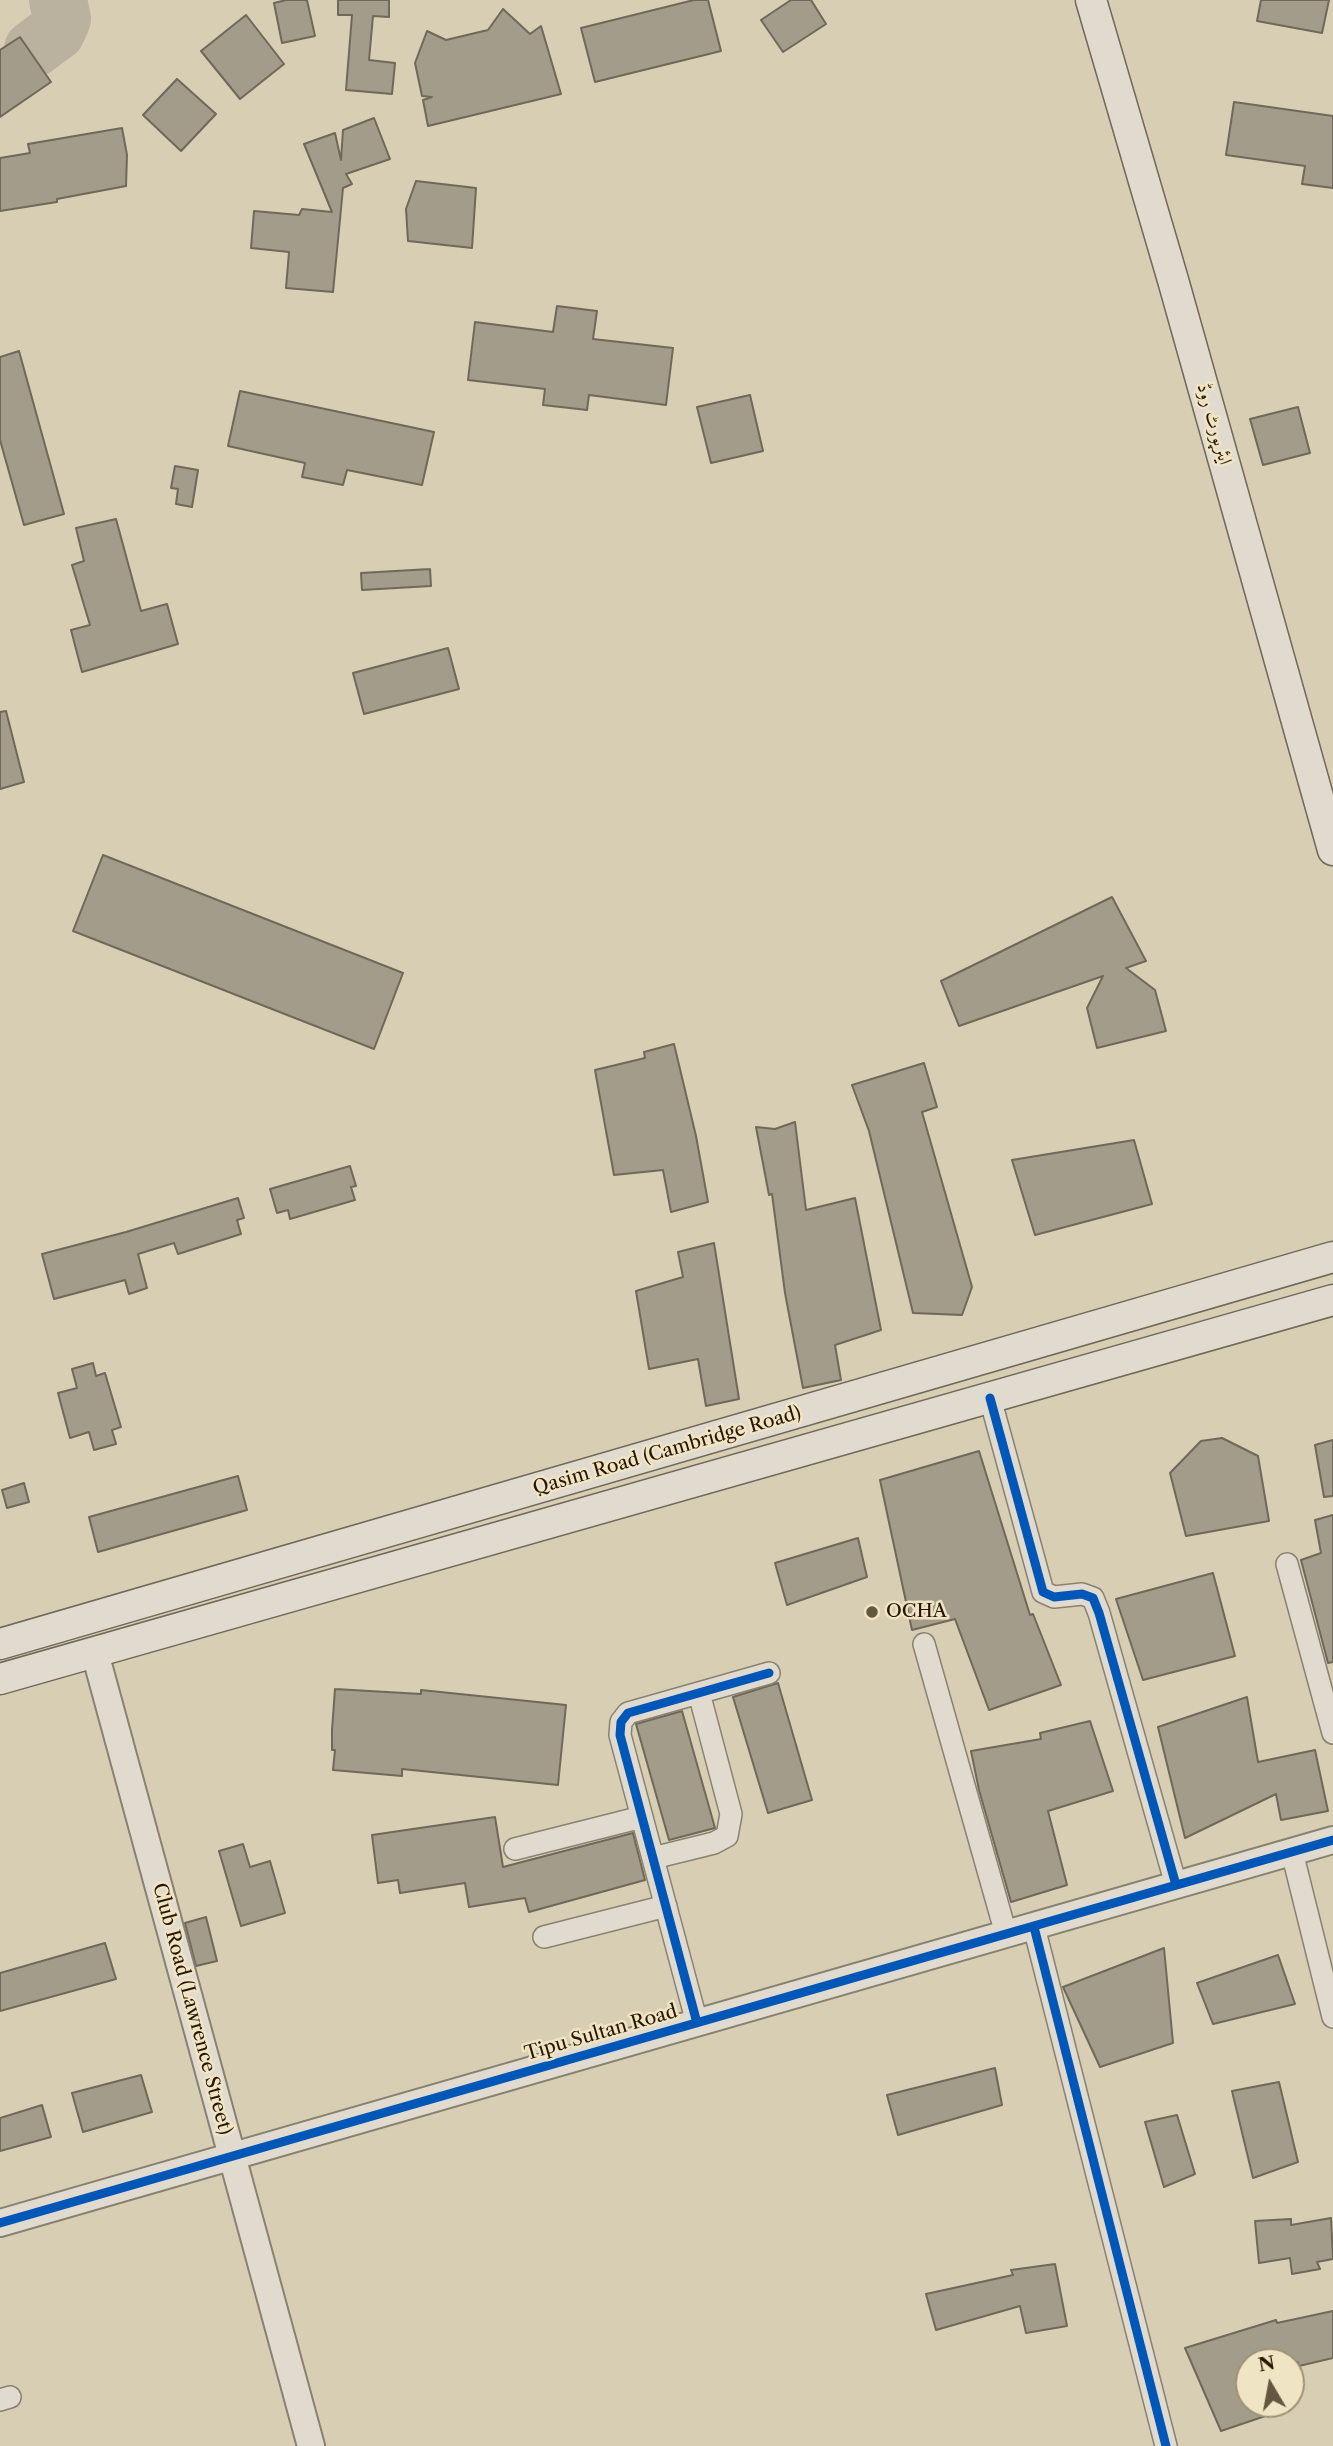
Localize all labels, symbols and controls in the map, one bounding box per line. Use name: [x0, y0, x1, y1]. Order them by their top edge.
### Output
street label: ایئرپورٹ روڈ: [1191, 381, 1237, 467]
street label: Qasim Road (Cambridge Road): [530, 1402, 804, 1500]
place label: OCHA: [886, 1601, 947, 1623]
marker: OCHA: [864, 1604, 880, 1620]
street label: Club Road (Lawrence Street): [147, 1881, 237, 2137]
street label: Tipu Sultan Road: [522, 2000, 680, 2066]
north arrow: [1235, 2348, 1305, 2418]
text: N: [1256, 2351, 1277, 2377]

